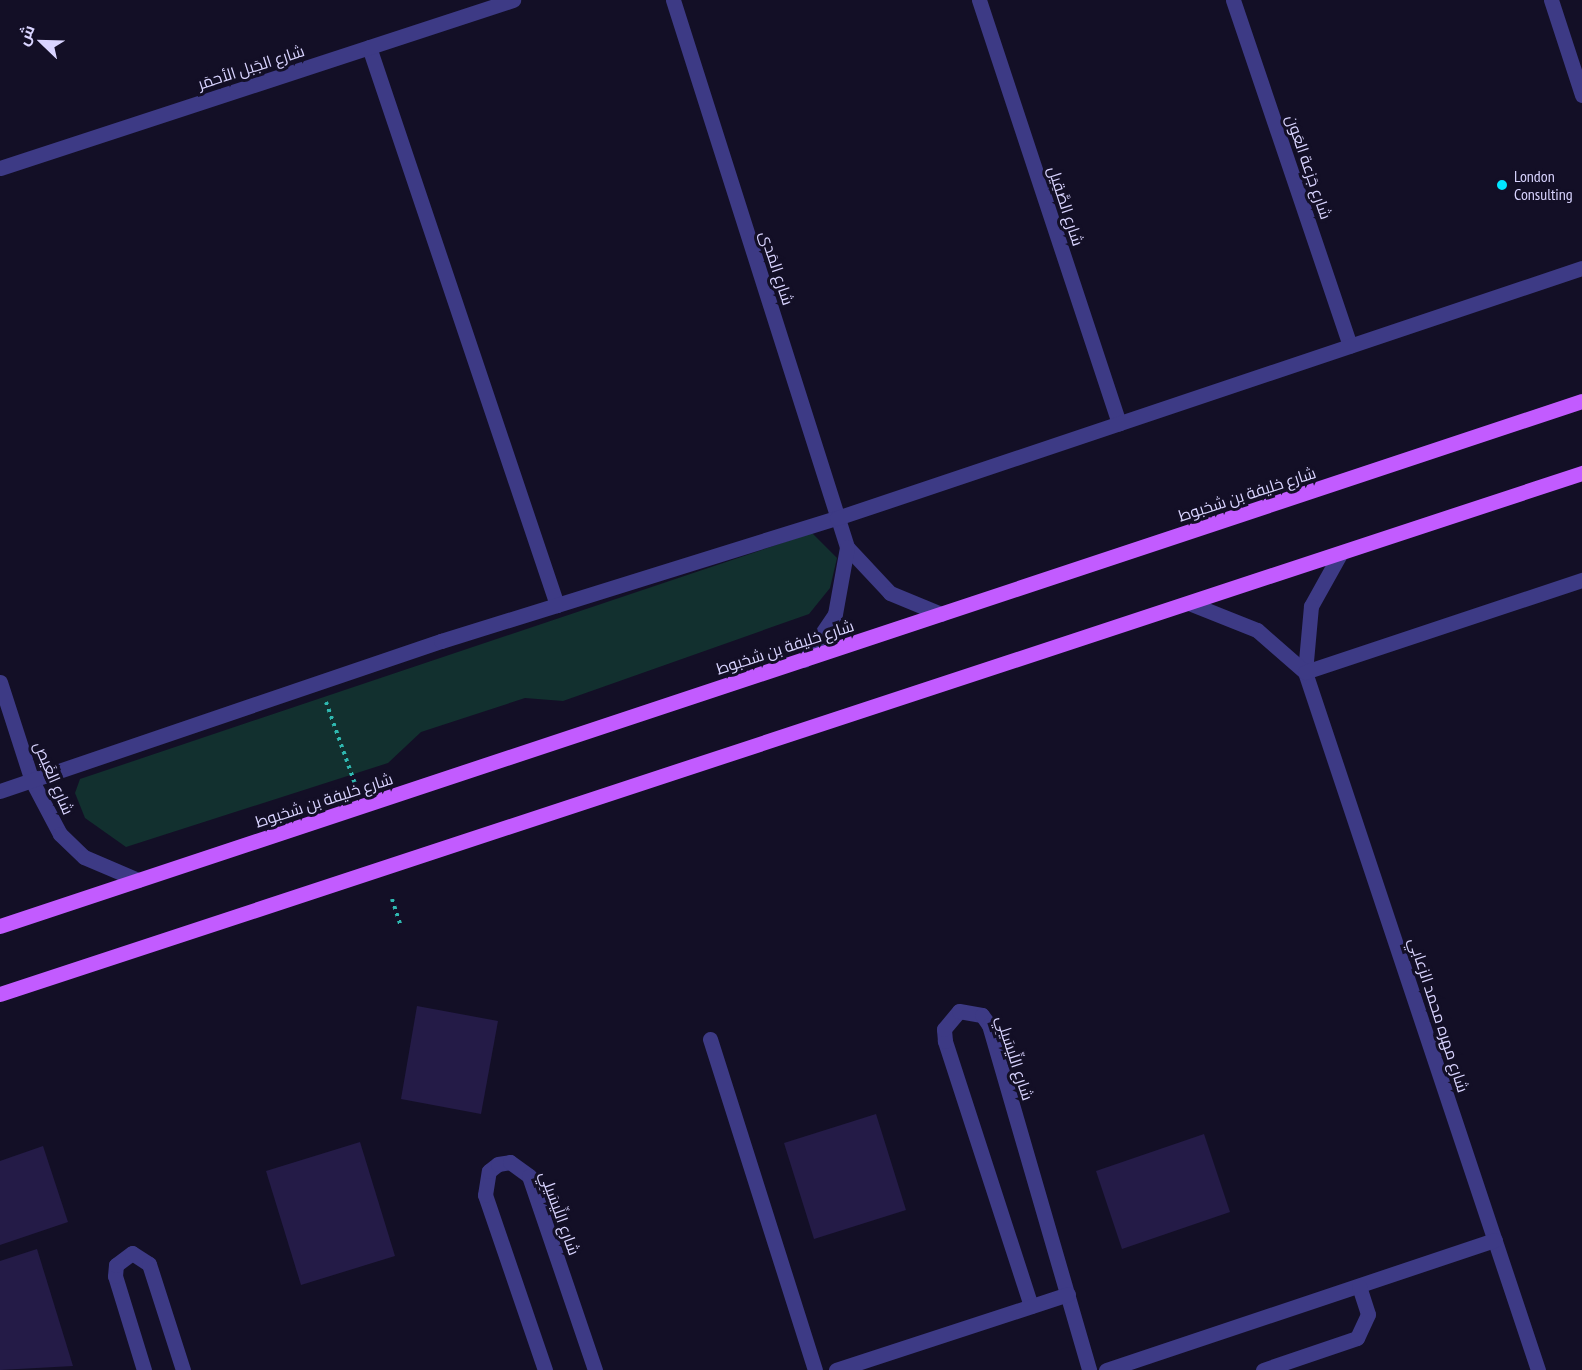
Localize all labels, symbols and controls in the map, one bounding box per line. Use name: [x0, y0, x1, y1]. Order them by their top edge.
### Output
north arrow: [12, 12, 72, 72]
text: ش: [12, 22, 39, 48]
street label: شارع الجَبل الأحمَر: [195, 41, 307, 93]
street label: شارع جَزعة العَون: [1282, 112, 1336, 222]
street label: شارع الصَّقِيل: [1044, 164, 1088, 248]
place label: London Consulting: [1514, 166, 1573, 204]
marker: London Consulting: [1495, 178, 1509, 192]
street label: شارع المَدى: [756, 229, 798, 307]
street label: شارع خليفة بن شخبوط: [1176, 463, 1318, 525]
street label: شارع خليفة بن شخبوط: [714, 616, 856, 678]
street label: شارع الغَيص: [30, 739, 78, 817]
street label: شارع خليفة بن شخبوط: [253, 769, 395, 831]
street label: شارع مهره محمد الزعابي: [1405, 935, 1473, 1095]
street label: شارع اللِّيسَيلِي: [992, 1013, 1038, 1103]
street label: شارع اللِّيسَيلِي: [536, 1168, 584, 1258]

